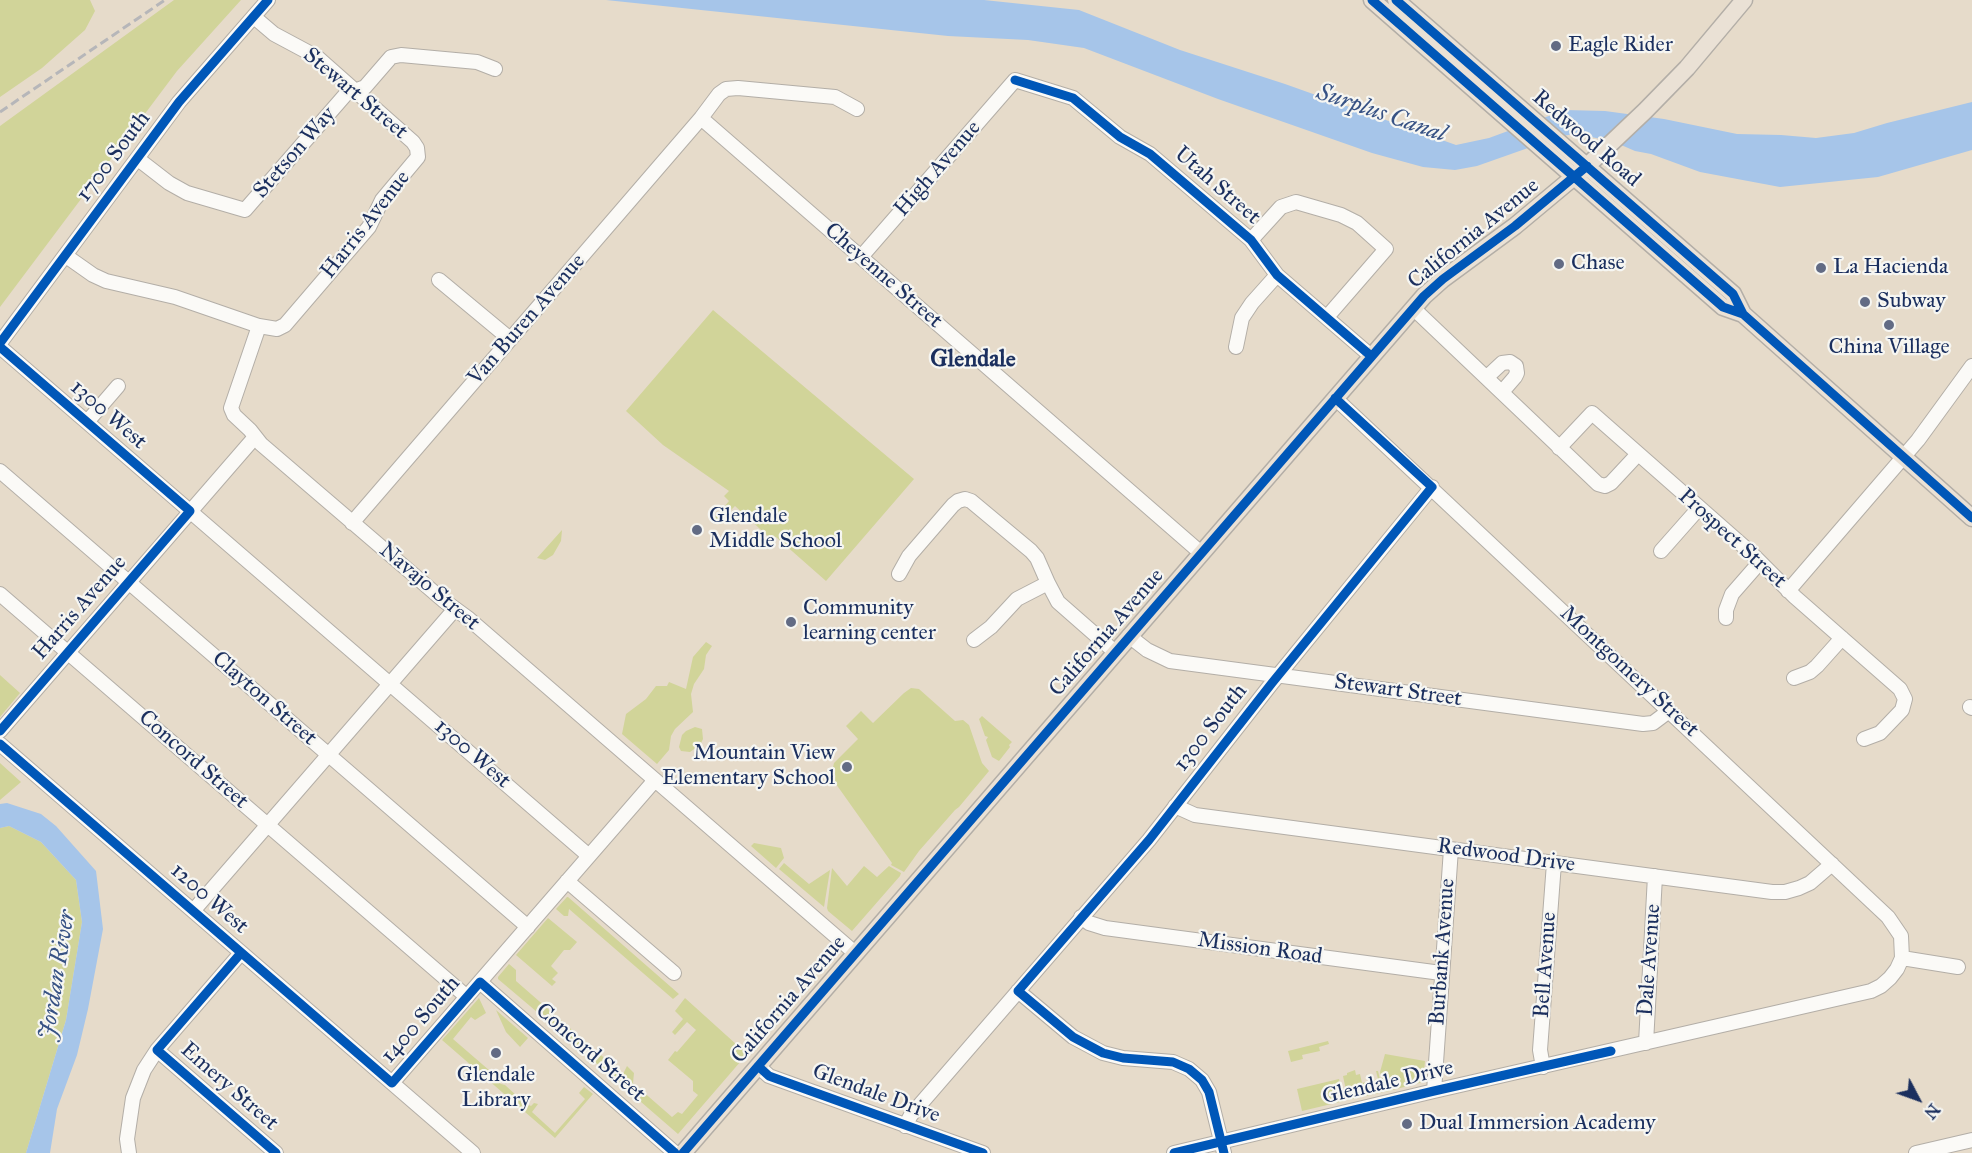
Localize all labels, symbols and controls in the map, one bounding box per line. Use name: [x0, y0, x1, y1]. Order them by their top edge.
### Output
place label: Eagle Rider: [1568, 33, 1673, 59]
marker: Eagle Rider: [1549, 39, 1563, 53]
street label: Stewart Street: [297, 43, 413, 145]
water label: Surplus Canal: [1312, 78, 1450, 150]
street label: Redwood Road: [1526, 85, 1646, 193]
street label: Stetson Way: [248, 102, 342, 204]
street label: 1700 South: [71, 107, 157, 207]
street label: High Avenue: [889, 116, 987, 222]
street label: Utah Street: [1169, 141, 1265, 231]
street label: Harris Avenue: [316, 166, 416, 284]
street label: California Avenue: [1403, 173, 1545, 295]
street label: Cheyenne Street: [819, 218, 947, 334]
street label: Van Buren Avenue: [463, 249, 591, 391]
place label: Chase: [1571, 251, 1625, 277]
place label: La Hacienda: [1833, 255, 1948, 281]
marker: Chase: [1552, 257, 1566, 271]
marker: La Hacienda: [1814, 261, 1828, 275]
place label: Subway: [1877, 289, 1946, 315]
marker: Subway: [1858, 295, 1872, 309]
marker: China Village: [1882, 318, 1896, 332]
place label: China Village: [1828, 335, 1950, 361]
district label: Glendale: [930, 346, 1016, 374]
street label: 1300 West: [64, 375, 152, 455]
street label: Prospect Street: [1672, 484, 1792, 594]
place label: Glendale Middle School: [709, 504, 842, 556]
marker: Glendale Middle School: [690, 523, 704, 537]
street label: Navajo Street: [373, 537, 485, 637]
street label: Harris Avenue: [27, 550, 133, 666]
street label: California Avenue: [1044, 564, 1170, 702]
place label: Community learning center: [803, 596, 936, 648]
street label: Montgomery Street: [1554, 601, 1704, 743]
marker: Community learning center: [784, 615, 798, 629]
street label: Clayton Street: [206, 646, 322, 752]
street label: Stewart Street: [1332, 669, 1464, 713]
street label: 1300 South: [1169, 679, 1253, 777]
street label: Concord Street: [133, 705, 253, 815]
street label: 1300 West: [428, 714, 516, 794]
place label: Mountain View Elementary School: [662, 741, 835, 792]
marker: Mountain View Elementary School: [840, 760, 854, 774]
street label: Redwood Drive: [1435, 833, 1577, 879]
street label: 1200 West: [165, 858, 253, 940]
street label: Burbank Avenue: [1425, 878, 1461, 1026]
street label: Dale Avenue: [1633, 903, 1667, 1017]
water label: Jordan River: [34, 908, 82, 1042]
street label: Bell Avenue: [1529, 911, 1563, 1019]
street label: Mission Road: [1196, 927, 1324, 971]
street label: California Avenue: [726, 931, 852, 1069]
street label: 1400 South: [376, 971, 466, 1069]
street label: Concord Street: [530, 998, 650, 1108]
street label: Emery Street: [175, 1037, 283, 1137]
marker: Glendale Library: [489, 1046, 503, 1060]
street label: Glendale Drive: [1320, 1055, 1456, 1111]
street label: Glendale Drive: [809, 1059, 943, 1129]
place label: Glendale Library: [457, 1063, 535, 1114]
north arrow: [1888, 1069, 1948, 1129]
text: N: [1920, 1100, 1944, 1122]
place label: Dual Immersion Academy: [1419, 1111, 1656, 1137]
marker: Dual Immersion Academy: [1400, 1117, 1414, 1131]

